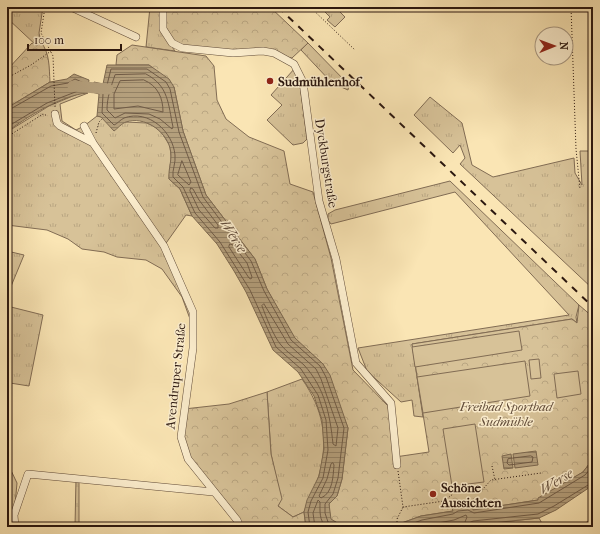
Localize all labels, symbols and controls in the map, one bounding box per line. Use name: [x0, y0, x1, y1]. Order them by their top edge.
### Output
scale bar: [28, 26, 121, 52]
north arrow: [534, 26, 574, 66]
text: 100 m: [34, 33, 64, 47]
text: N: [557, 42, 570, 51]
place label: Sudmühlenhof: [278, 74, 363, 89]
marker: Sudmühlenhof: [265, 76, 275, 86]
street label: Dyckburgstraße: [312, 117, 341, 209]
water label: Werse: [217, 216, 251, 256]
street label: Avendruper Straße: [162, 322, 189, 431]
park label: Freibad Sportbad Sudmühle: [459, 399, 555, 429]
water label: Werse: [536, 465, 576, 498]
place label: Schöne Aussichten: [440, 480, 502, 510]
marker: Schöne Aussichten: [428, 489, 438, 499]

